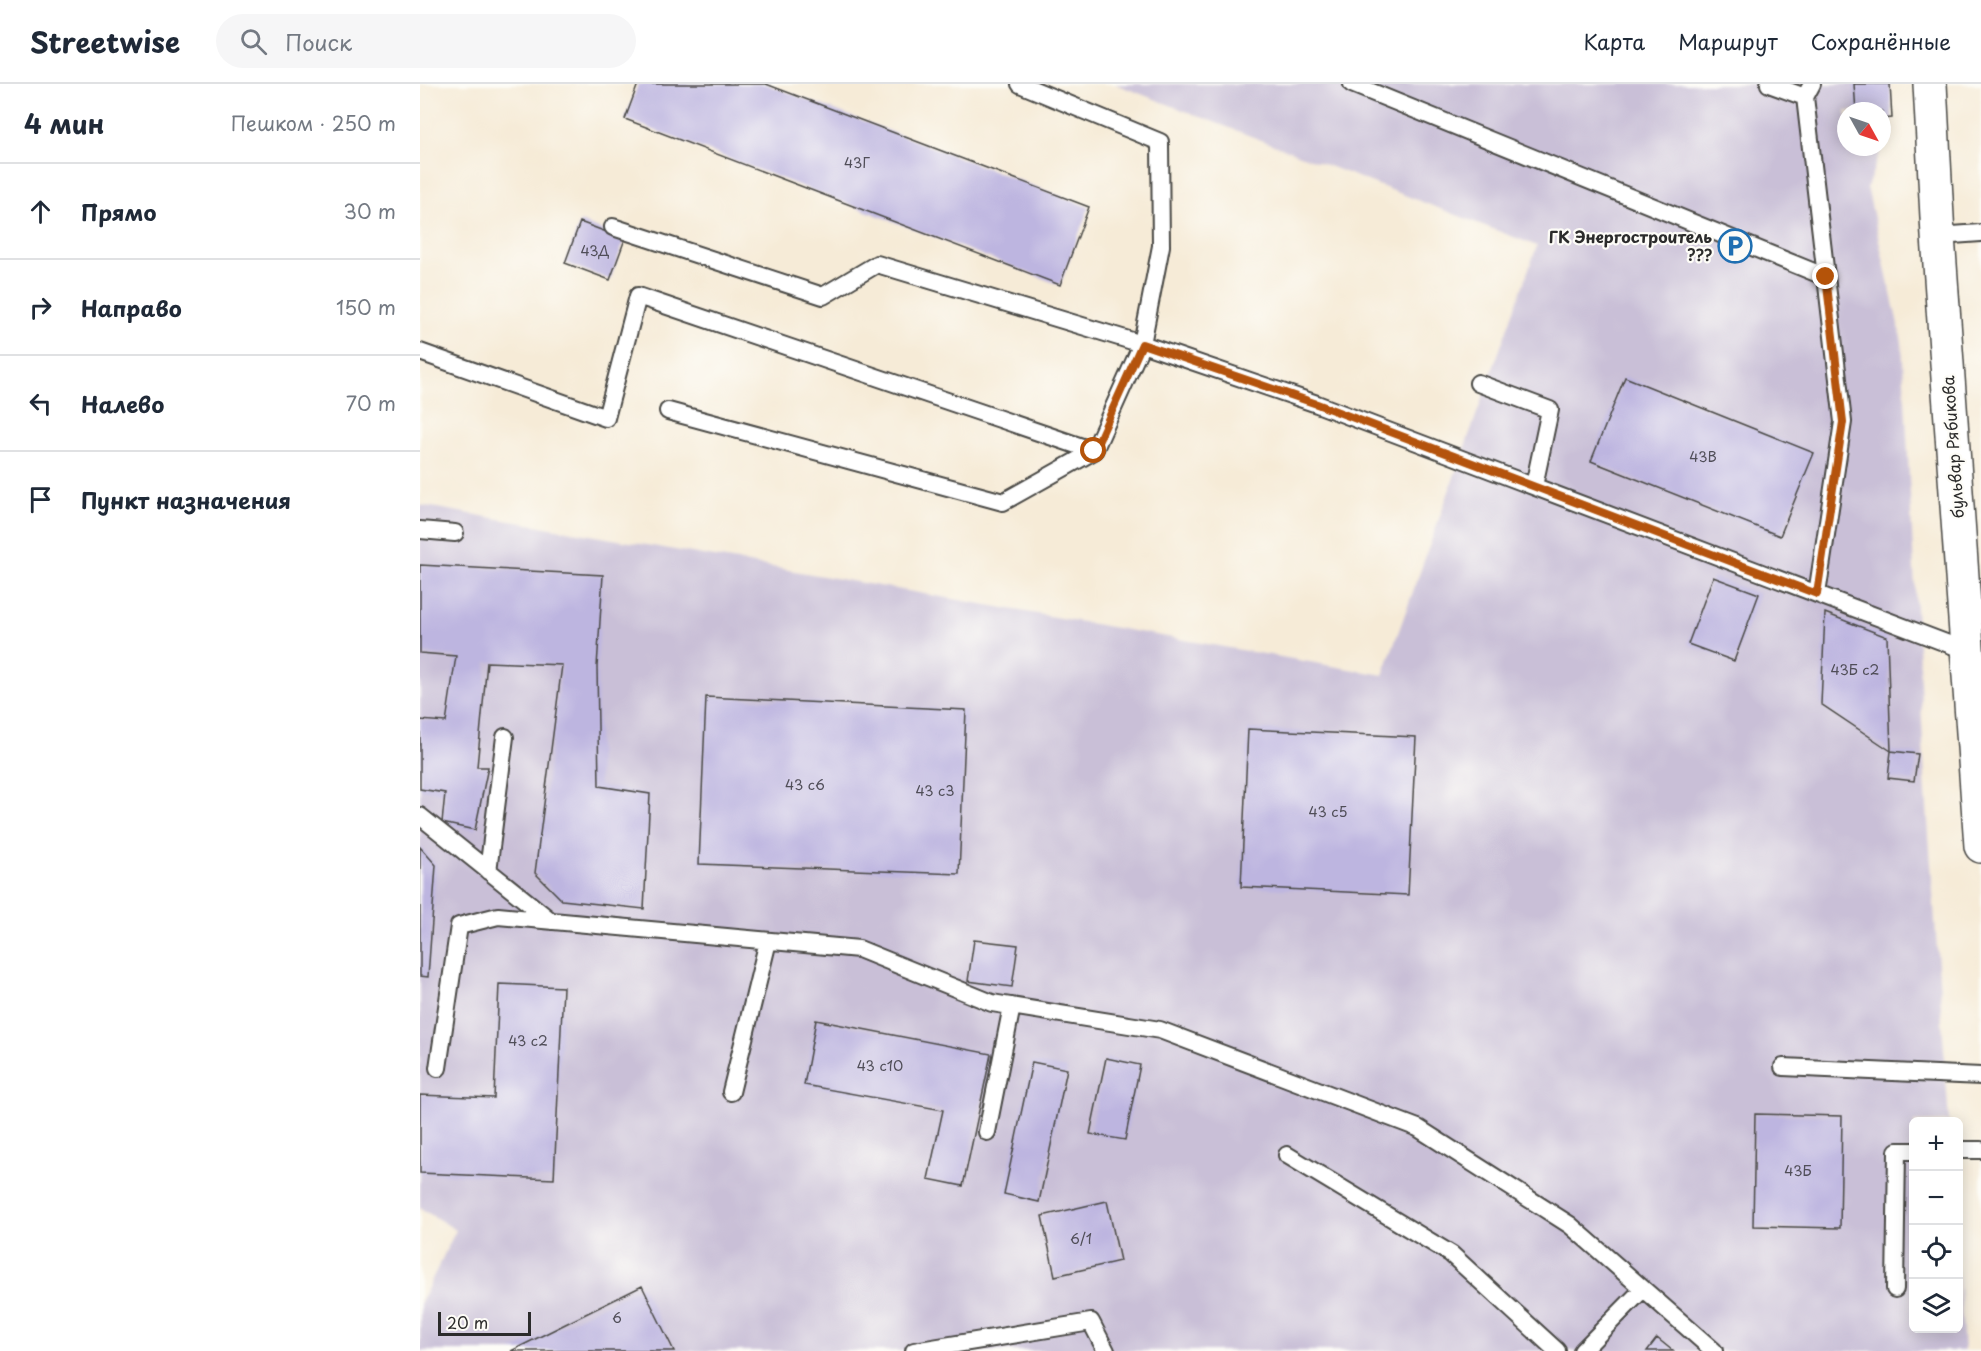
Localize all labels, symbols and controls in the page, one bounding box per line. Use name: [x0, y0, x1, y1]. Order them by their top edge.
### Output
search box: [216, 14, 636, 68]
text: Streetwise: [30, 20, 180, 63]
icon: search: [237, 25, 270, 58]
text: Поиск: [285, 25, 352, 58]
text: Карта: [1584, 25, 1645, 57]
text: Маршрут: [1678, 25, 1778, 57]
text: Сохранённые: [1811, 25, 1951, 57]
north arrow: [1837, 102, 1891, 156]
text: 4 мин: [24, 104, 105, 143]
text: Пешком · 250 m: [231, 108, 396, 138]
house number: 43Г: [844, 152, 870, 173]
icon: ahead: [24, 195, 57, 228]
text: Прямо: [81, 195, 156, 228]
text: 30 m: [343, 196, 396, 226]
place label: ГК Энергостроитель ???: [1549, 224, 1712, 266]
parking icon: ГК Энергостроитель ???: [1717, 228, 1753, 264]
house number: 43Д: [580, 240, 610, 261]
route end: [1812, 263, 1838, 289]
icon: right: [24, 291, 57, 324]
text: Направо: [81, 291, 182, 324]
text: 150 m: [336, 292, 396, 322]
street label: бульвар Рябикова: [1935, 375, 1969, 519]
icon: left: [24, 387, 57, 420]
text: Налево: [81, 387, 164, 420]
text: 70 m: [346, 388, 396, 418]
route start: [1080, 437, 1106, 463]
house number: 43В: [1689, 446, 1717, 467]
icon: arrive: [24, 483, 57, 516]
text: Пункт назначения: [81, 483, 291, 516]
house number: 43Б с2: [1831, 659, 1880, 680]
house number: 43 с6: [785, 774, 825, 795]
house number: 43 с3: [915, 780, 955, 801]
house number: 43 с5: [1309, 801, 1347, 822]
house number: 43 с2: [508, 1030, 548, 1051]
house number: 43 с10: [857, 1055, 903, 1076]
map controls: [1909, 1117, 1963, 1333]
button: +: [1909, 1117, 1963, 1171]
house number: 43Б: [1784, 1160, 1812, 1181]
button: −: [1909, 1171, 1963, 1225]
button: locate: [1909, 1225, 1963, 1279]
house number: 6/1: [1070, 1228, 1092, 1249]
button: layers: [1909, 1279, 1963, 1333]
house number: 6: [612, 1307, 622, 1328]
scale bar: [438, 1309, 531, 1336]
text: 20 m: [447, 1310, 488, 1334]

